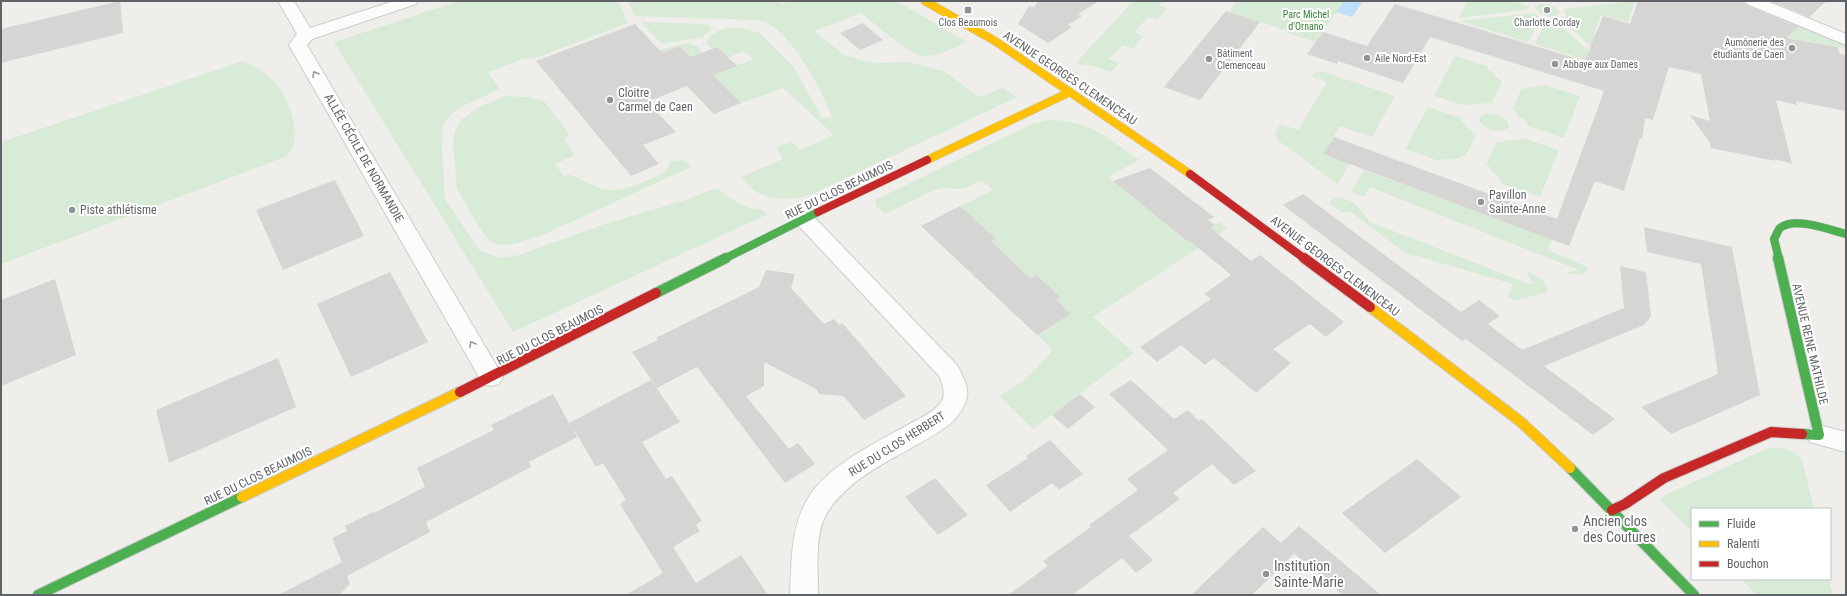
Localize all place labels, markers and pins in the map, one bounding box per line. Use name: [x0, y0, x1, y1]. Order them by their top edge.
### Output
marker: Clos Beaumois: [963, 5, 973, 15]
marker: Charlotte Corday: [1542, 5, 1552, 15]
place label: Clos Beaumois: [938, 17, 998, 28]
place label: Charlotte Corday: [1514, 17, 1580, 28]
place label: Aumônerie des étudiants de Caen: [1713, 37, 1784, 60]
marker: Aumônerie des étudiants de Caen: [1787, 43, 1797, 53]
place label: Bâtiment Clemenceau: [1217, 48, 1266, 71]
marker: Aile Nord-Est: [1362, 53, 1372, 63]
place label: Aile Nord-Est: [1375, 53, 1426, 64]
marker: Bâtiment Clemenceau: [1204, 54, 1214, 64]
marker: Abbaye aux Dames: [1550, 59, 1560, 69]
place label: Abbaye aux Dames: [1563, 59, 1638, 70]
place label: Cloitre Carmel de Caen: [618, 86, 693, 114]
marker: Cloitre Carmel de Caen: [605, 95, 615, 105]
place label: Pavillon Sainte-Anne: [1489, 188, 1546, 216]
marker: Pavillon Sainte-Anne: [1476, 197, 1486, 207]
place label: Piste athlétisme: [80, 203, 157, 217]
marker: Piste athlétisme: [67, 205, 77, 215]
place label: Ancien clos des Coutures: [1583, 513, 1656, 545]
marker: Ancien clos des Coutures: [1570, 524, 1580, 534]
place label: Institution Sainte-Marie: [1274, 558, 1344, 590]
marker: Institution Sainte-Marie: [1261, 569, 1271, 579]

